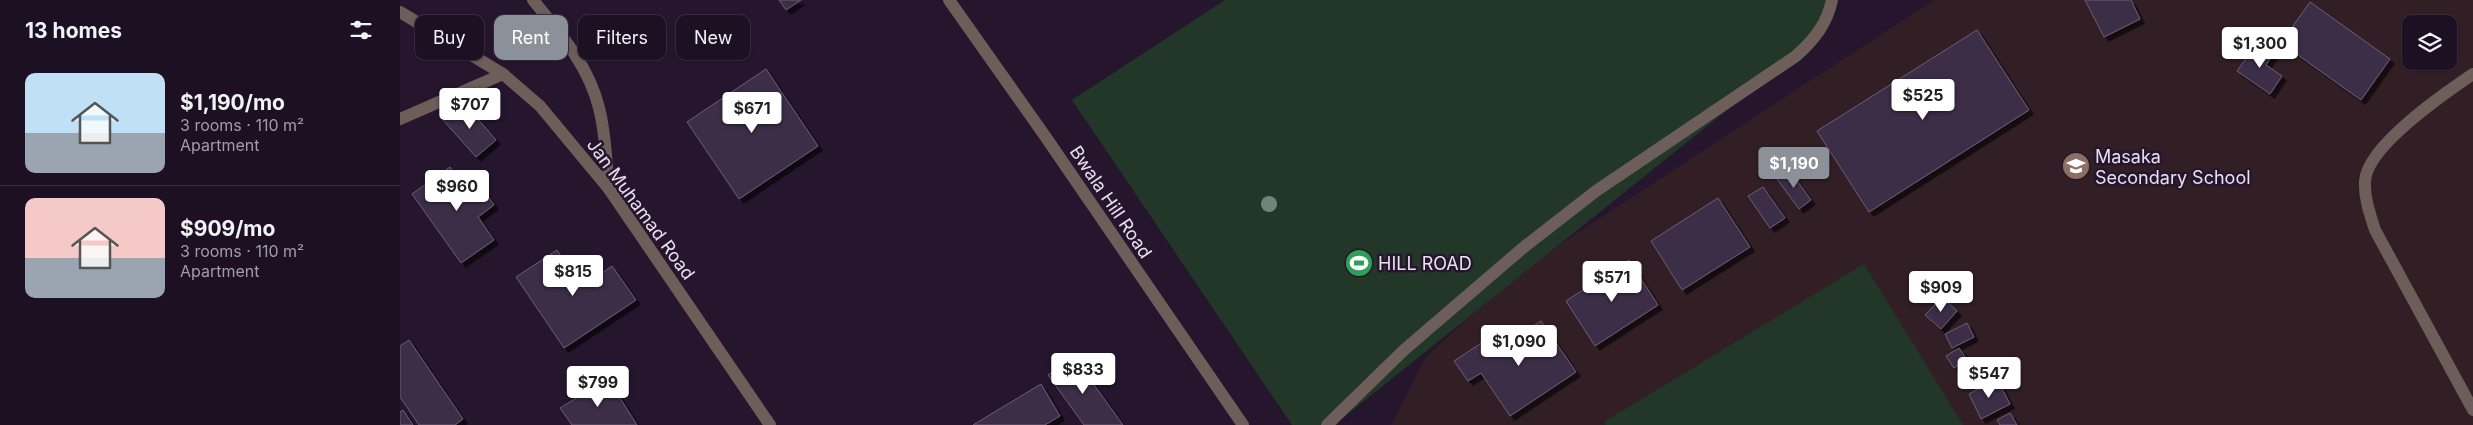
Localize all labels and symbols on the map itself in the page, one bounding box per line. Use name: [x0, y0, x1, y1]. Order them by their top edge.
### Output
pin: $1,300: [2219, 27, 2301, 69]
pin: $525: [1893, 78, 1953, 121]
pin: $707: [440, 88, 500, 130]
pin: $671: [722, 92, 782, 134]
street label: Jan Muhamad Road: [583, 134, 699, 284]
street label: Bwala Hill Road: [1066, 142, 1156, 262]
pin: $1,190: [1753, 146, 1835, 189]
place label: Masaka Secondary School: [2095, 146, 2251, 188]
school or university icon: Masaka Secondary School: [2061, 151, 2091, 181]
pin: $960: [427, 170, 487, 212]
sports icon: HILL ROAD: [1344, 248, 1374, 278]
place label: HILL ROAD: [1378, 253, 1472, 274]
pin: $815: [543, 254, 603, 297]
pin: $571: [1582, 260, 1642, 303]
pin: $909: [1911, 270, 1971, 313]
pin: $1,090: [1478, 324, 1560, 367]
pin: $833: [1053, 352, 1113, 395]
pin: $547: [1959, 356, 2019, 399]
pin: $799: [568, 366, 628, 408]

